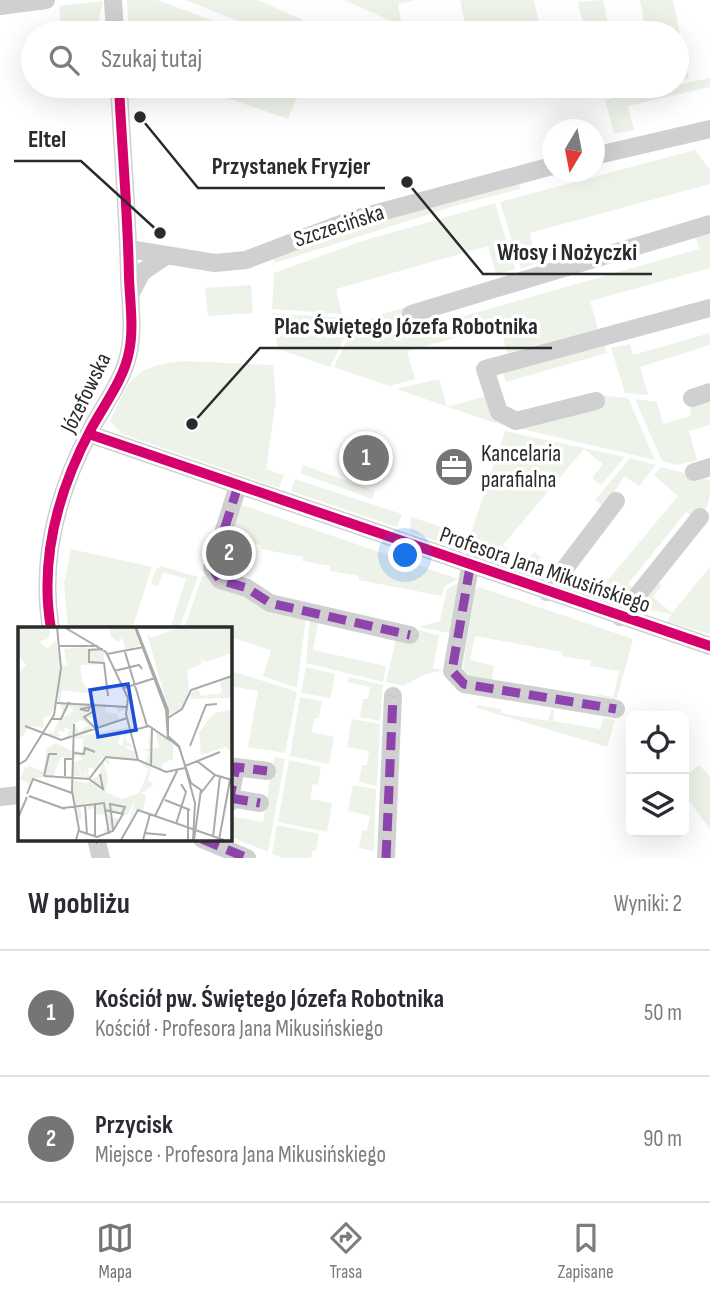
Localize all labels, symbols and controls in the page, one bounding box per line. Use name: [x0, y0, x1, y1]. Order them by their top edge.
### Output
search box: [21, 21, 689, 98]
icon: search: [45, 41, 83, 79]
text: Szukaj tutaj: [101, 44, 202, 75]
callout: Eltel: [14, 116, 81, 161]
north arrow: [542, 119, 605, 182]
text: Eltel: [28, 125, 66, 154]
callout: Przystanek Fryzjer: [198, 143, 385, 188]
text: Przystanek Fryzjer: [212, 152, 371, 181]
street label: Szczecińska: [290, 198, 388, 254]
callout: Włosy i Nożyczki: [483, 229, 652, 274]
text: Włosy i Nożyczki: [497, 238, 637, 267]
callout: Plac Świętego Józefa Robotnika: [260, 303, 552, 348]
text: Plac Świętego Józefa Robotnika: [274, 312, 538, 341]
street label: Józefowska: [54, 348, 117, 439]
pin: 1: [343, 432, 389, 484]
place label: Kancelaria parafialna: [481, 440, 561, 494]
office icon: Kancelaria parafialna: [433, 446, 475, 488]
street label: Profesora Jana Mikusińskiego: [436, 521, 654, 619]
pin: 2: [206, 527, 252, 579]
your location: [388, 538, 422, 572]
inset map: [18, 627, 231, 841]
map controls: [626, 711, 689, 837]
button: locate: [626, 711, 689, 774]
button: layers: [626, 774, 689, 837]
text: W pobliżu: [28, 886, 130, 922]
text: Wyniki: 2: [614, 890, 682, 918]
text: Kościół pw. Świętego Józefa Robotnika: [95, 984, 444, 1015]
text: 1: [46, 999, 56, 1027]
text: 50 m: [644, 999, 682, 1027]
text: Kościół · Profesora Jana Mikusińskiego: [95, 1015, 383, 1043]
text: Przycisk: [95, 1110, 173, 1141]
text: 2: [46, 1125, 56, 1153]
text: 90 m: [643, 1125, 682, 1153]
text: Miejsce · Profesora Jana Mikusińskiego: [95, 1141, 386, 1169]
tab: Mapa: [96, 1219, 134, 1284]
tab: Trasa: [327, 1219, 365, 1284]
tab: Zapisane: [557, 1219, 614, 1284]

